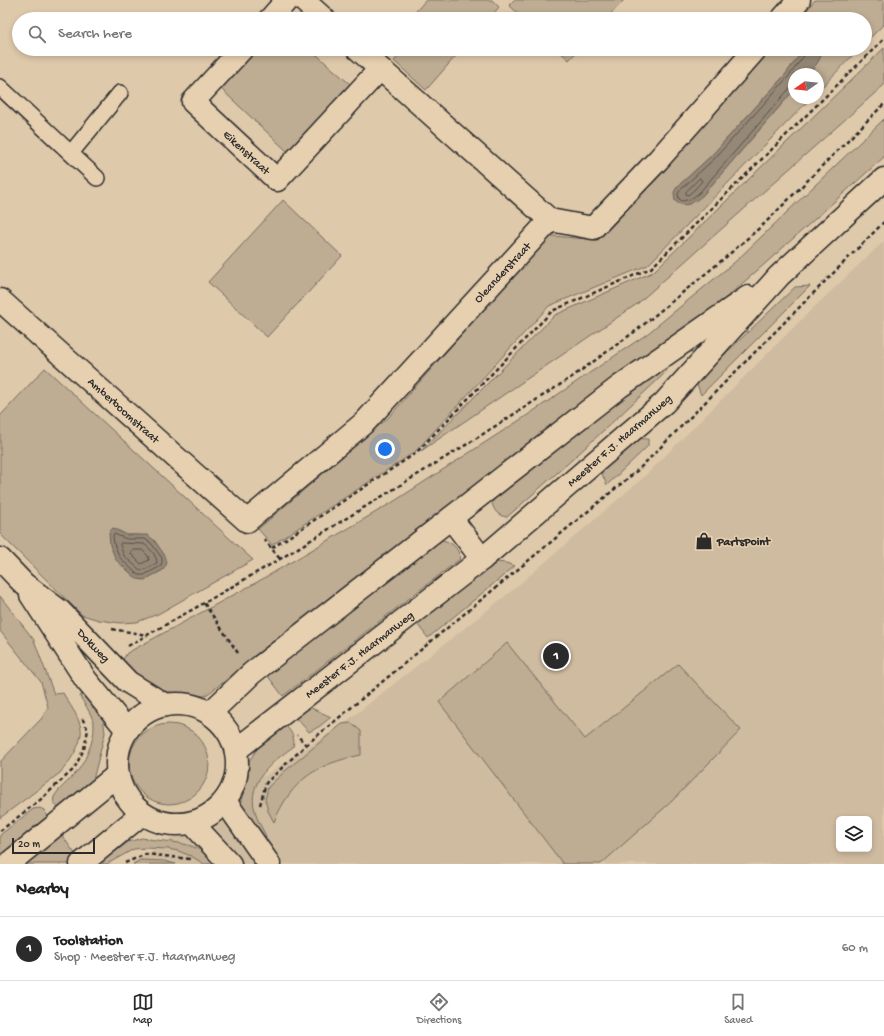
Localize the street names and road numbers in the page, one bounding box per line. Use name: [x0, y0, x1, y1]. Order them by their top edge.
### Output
street label: Eikenstraat: [219, 128, 273, 179]
street label: Oleanderstraat: [472, 239, 536, 307]
street label: Amberboomstraat: [84, 376, 162, 448]
street label: Meester F.J. Haarmanweg: [565, 392, 676, 491]
street label: Meester F.J. Haarmanweg: [303, 609, 417, 702]
street label: Dokweg: [72, 626, 112, 666]

